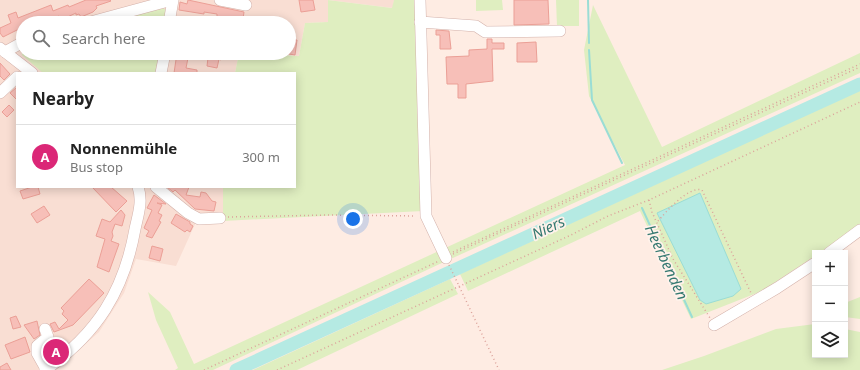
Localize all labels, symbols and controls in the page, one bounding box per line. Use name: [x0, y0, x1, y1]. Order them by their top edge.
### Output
search box: [16, 16, 296, 60]
icon: search: [30, 27, 52, 49]
text: Search here: [62, 28, 145, 48]
text: Nearby: [32, 87, 94, 110]
text: Nonnenmühle: [70, 138, 177, 158]
text: A: [41, 148, 50, 166]
text: 300 m: [242, 148, 280, 166]
text: Bus stop: [70, 158, 123, 176]
your location: [343, 209, 363, 229]
water label: Niers: [528, 210, 568, 243]
water label: Heerbenden: [641, 221, 693, 303]
map controls: [812, 250, 848, 358]
button: +: [812, 250, 848, 286]
button: −: [812, 286, 848, 322]
button: layers: [812, 322, 848, 358]
pin: A: [43, 337, 69, 367]

